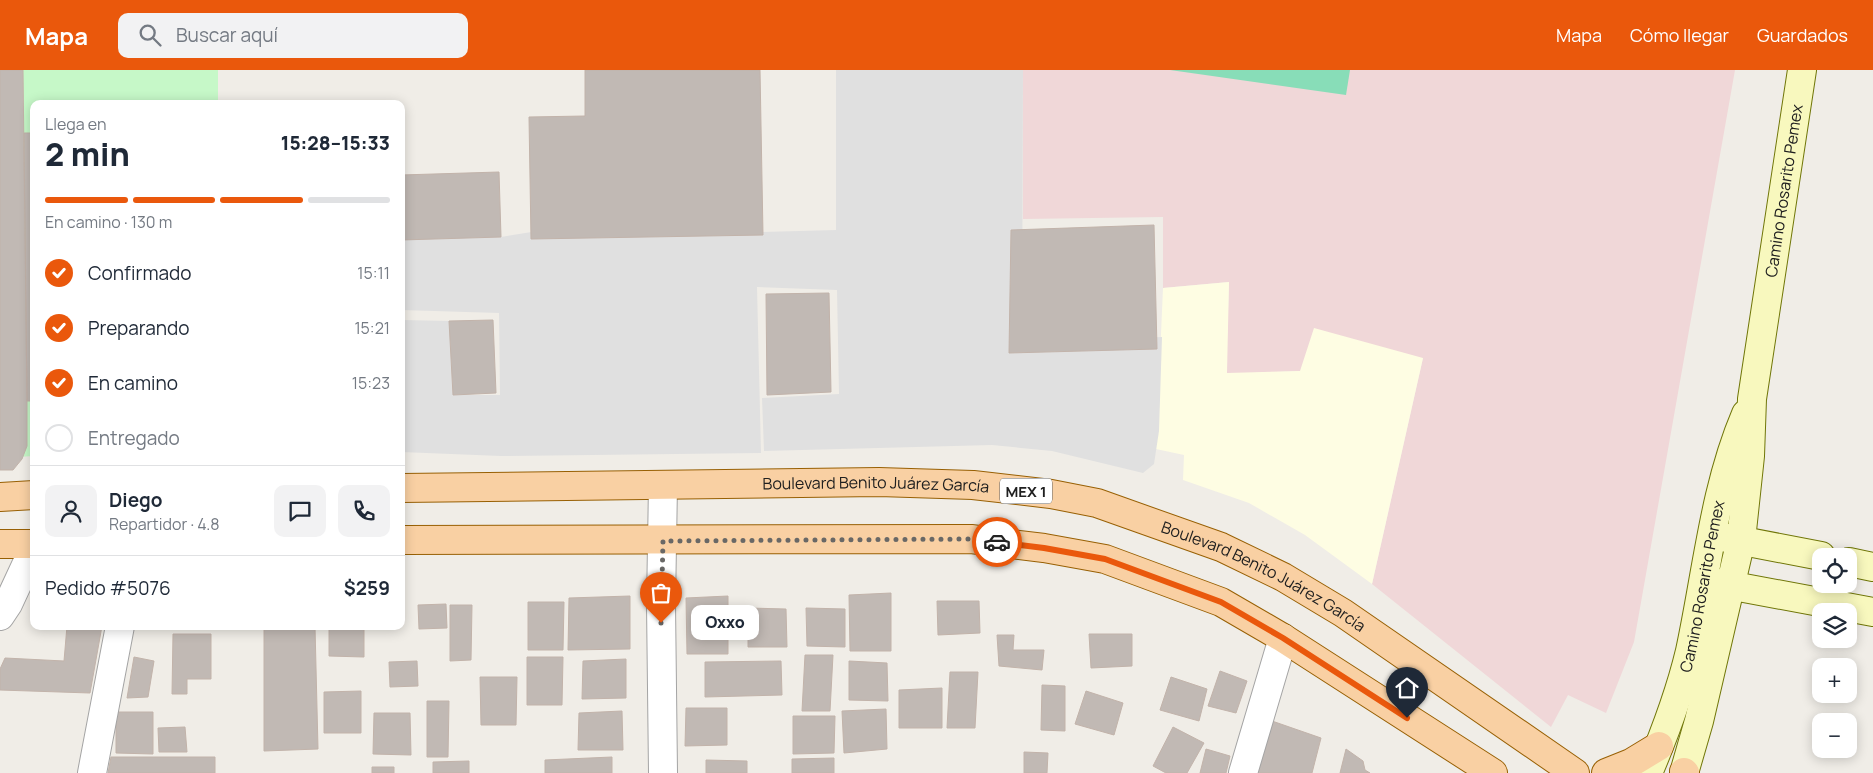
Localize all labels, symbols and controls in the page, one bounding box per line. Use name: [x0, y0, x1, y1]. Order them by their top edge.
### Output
search box: [118, 13, 468, 58]
text: Mapa: [25, 19, 88, 52]
icon: search: [136, 21, 164, 49]
text: Buscar aquí: [176, 22, 278, 48]
text: Mapa: [1556, 23, 1602, 47]
text: Cómo llegar: [1630, 23, 1729, 47]
text: Guardados: [1757, 23, 1848, 47]
street label: Camino Rosarito Pemex: [1760, 102, 1808, 279]
text: Llega en: [45, 113, 106, 135]
text: 15:28–15:33: [281, 130, 390, 156]
text: 2 min: [45, 132, 130, 176]
text: En camino · 130 m: [45, 211, 172, 233]
icon: check: [45, 259, 73, 287]
text: Confirmado: [88, 260, 192, 286]
text: 15:11: [357, 262, 390, 284]
icon: check: [45, 314, 73, 342]
text: Preparando: [88, 315, 190, 341]
text: 15:21: [354, 317, 390, 339]
icon: check: [45, 369, 73, 397]
text: En camino: [88, 370, 178, 396]
text: 15:23: [352, 372, 390, 394]
text: Entregado: [88, 425, 180, 451]
street label: Boulevard Benito Juárez García: [762, 471, 991, 498]
road number: MEX 1: [1000, 478, 1052, 504]
button: person: [45, 485, 97, 537]
button: chat: [274, 485, 326, 537]
button: phone: [338, 485, 390, 537]
text: Diego: [109, 487, 163, 513]
street label: Camino Rosarito Pemex: [1674, 498, 1730, 675]
text: Repartidor · 4.8: [109, 513, 220, 535]
street label: Boulevard Benito Juárez García: [1158, 516, 1370, 637]
courier: [972, 517, 1022, 567]
icon: car: [983, 528, 1011, 556]
map controls: [1812, 548, 1857, 758]
button: locate: [1812, 548, 1857, 593]
pin: [640, 572, 682, 623]
text: Pedido #5076: [45, 575, 171, 601]
text: $259: [344, 575, 390, 601]
icon: bag: [647, 579, 675, 607]
button: layers: [1812, 603, 1857, 648]
callout: Oxxo: [691, 606, 758, 640]
text: Oxxo: [705, 611, 745, 633]
button: +: [1812, 658, 1857, 703]
pin: [1386, 667, 1428, 718]
icon: home: [1393, 674, 1421, 702]
button: −: [1812, 713, 1857, 758]

